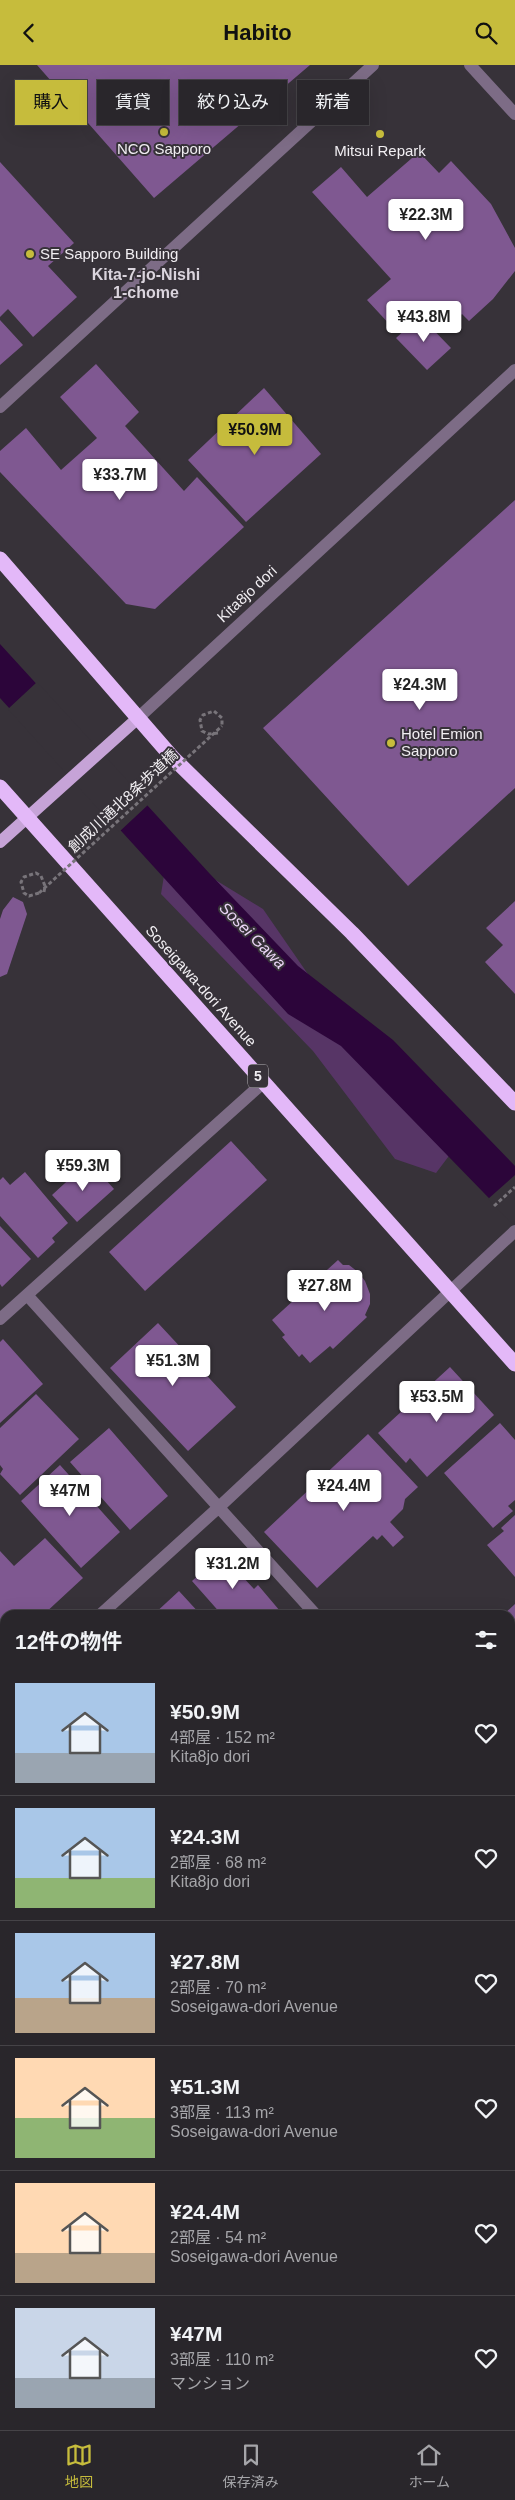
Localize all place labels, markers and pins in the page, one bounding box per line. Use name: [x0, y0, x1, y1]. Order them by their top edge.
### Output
marker: NCO Sapporo: [158, 126, 170, 138]
marker: Mitsui Repark: [374, 128, 386, 140]
place label: NCO Sapporo: [117, 140, 211, 157]
place label: Mitsui Repark: [334, 142, 426, 159]
pin: ¥22.3M: [385, 199, 467, 241]
place label: SE Sapporo Building: [40, 245, 178, 262]
marker: SE Sapporo Building: [24, 248, 36, 260]
pin: ¥43.8M: [383, 301, 465, 343]
pin: ¥50.9M: [214, 413, 296, 456]
pin: ¥33.7M: [79, 459, 161, 501]
pin: ¥24.3M: [379, 669, 461, 711]
place label: Hotel Emion Sapporo: [401, 725, 483, 759]
marker: Hotel Emion Sapporo: [385, 737, 397, 749]
pin: ¥59.3M: [42, 1149, 124, 1192]
pin: ¥27.8M: [284, 1269, 366, 1312]
pin: ¥51.3M: [132, 1345, 214, 1387]
pin: ¥53.5M: [396, 1381, 478, 1423]
pin: ¥24.4M: [303, 1469, 385, 1512]
pin: ¥47M: [40, 1475, 100, 1517]
pin: ¥31.2M: [192, 1547, 274, 1590]

